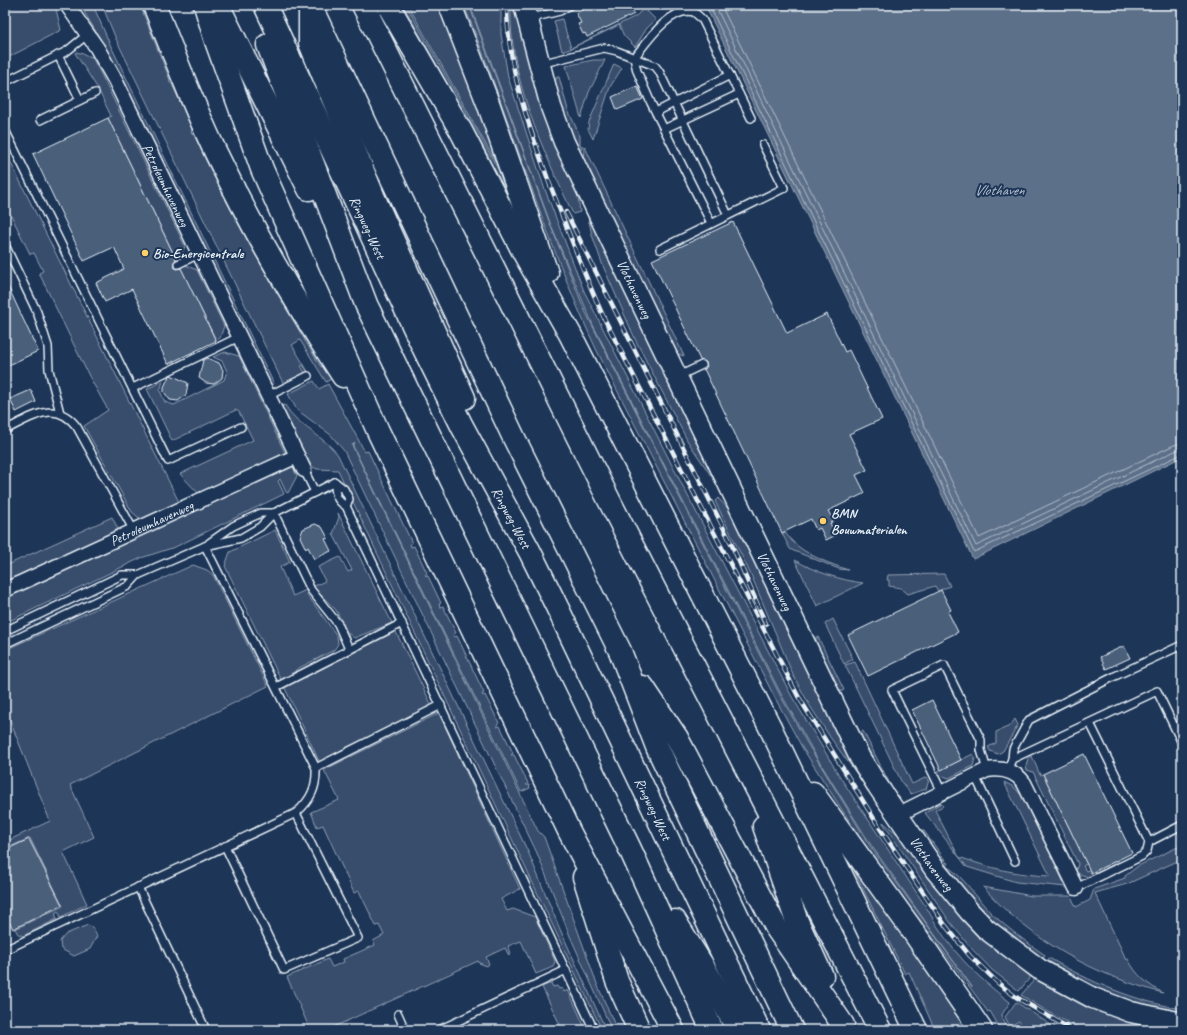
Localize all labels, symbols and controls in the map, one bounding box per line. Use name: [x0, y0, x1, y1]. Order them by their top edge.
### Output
street label: Petroleumhavenweg: [138, 141, 193, 230]
water label: Vlothaven: [974, 181, 1025, 200]
street label: Ringweg-West: [346, 194, 390, 263]
place label: Bio-Energicentrale: [153, 245, 245, 262]
marker: Bio-Energicentrale: [140, 248, 150, 258]
street label: Vlothavenweg: [613, 257, 656, 322]
street label: Ringweg-West: [488, 484, 535, 553]
street label: Petroleumhavenweg: [107, 496, 197, 550]
place label: BMN Bouwmaterialen: [831, 505, 908, 538]
marker: BMN Bouwmaterialen: [818, 516, 828, 526]
street label: Vlothavenweg: [753, 549, 796, 614]
street label: Ringweg-West: [631, 775, 676, 844]
street label: Vlothavenweg: [906, 833, 958, 895]

